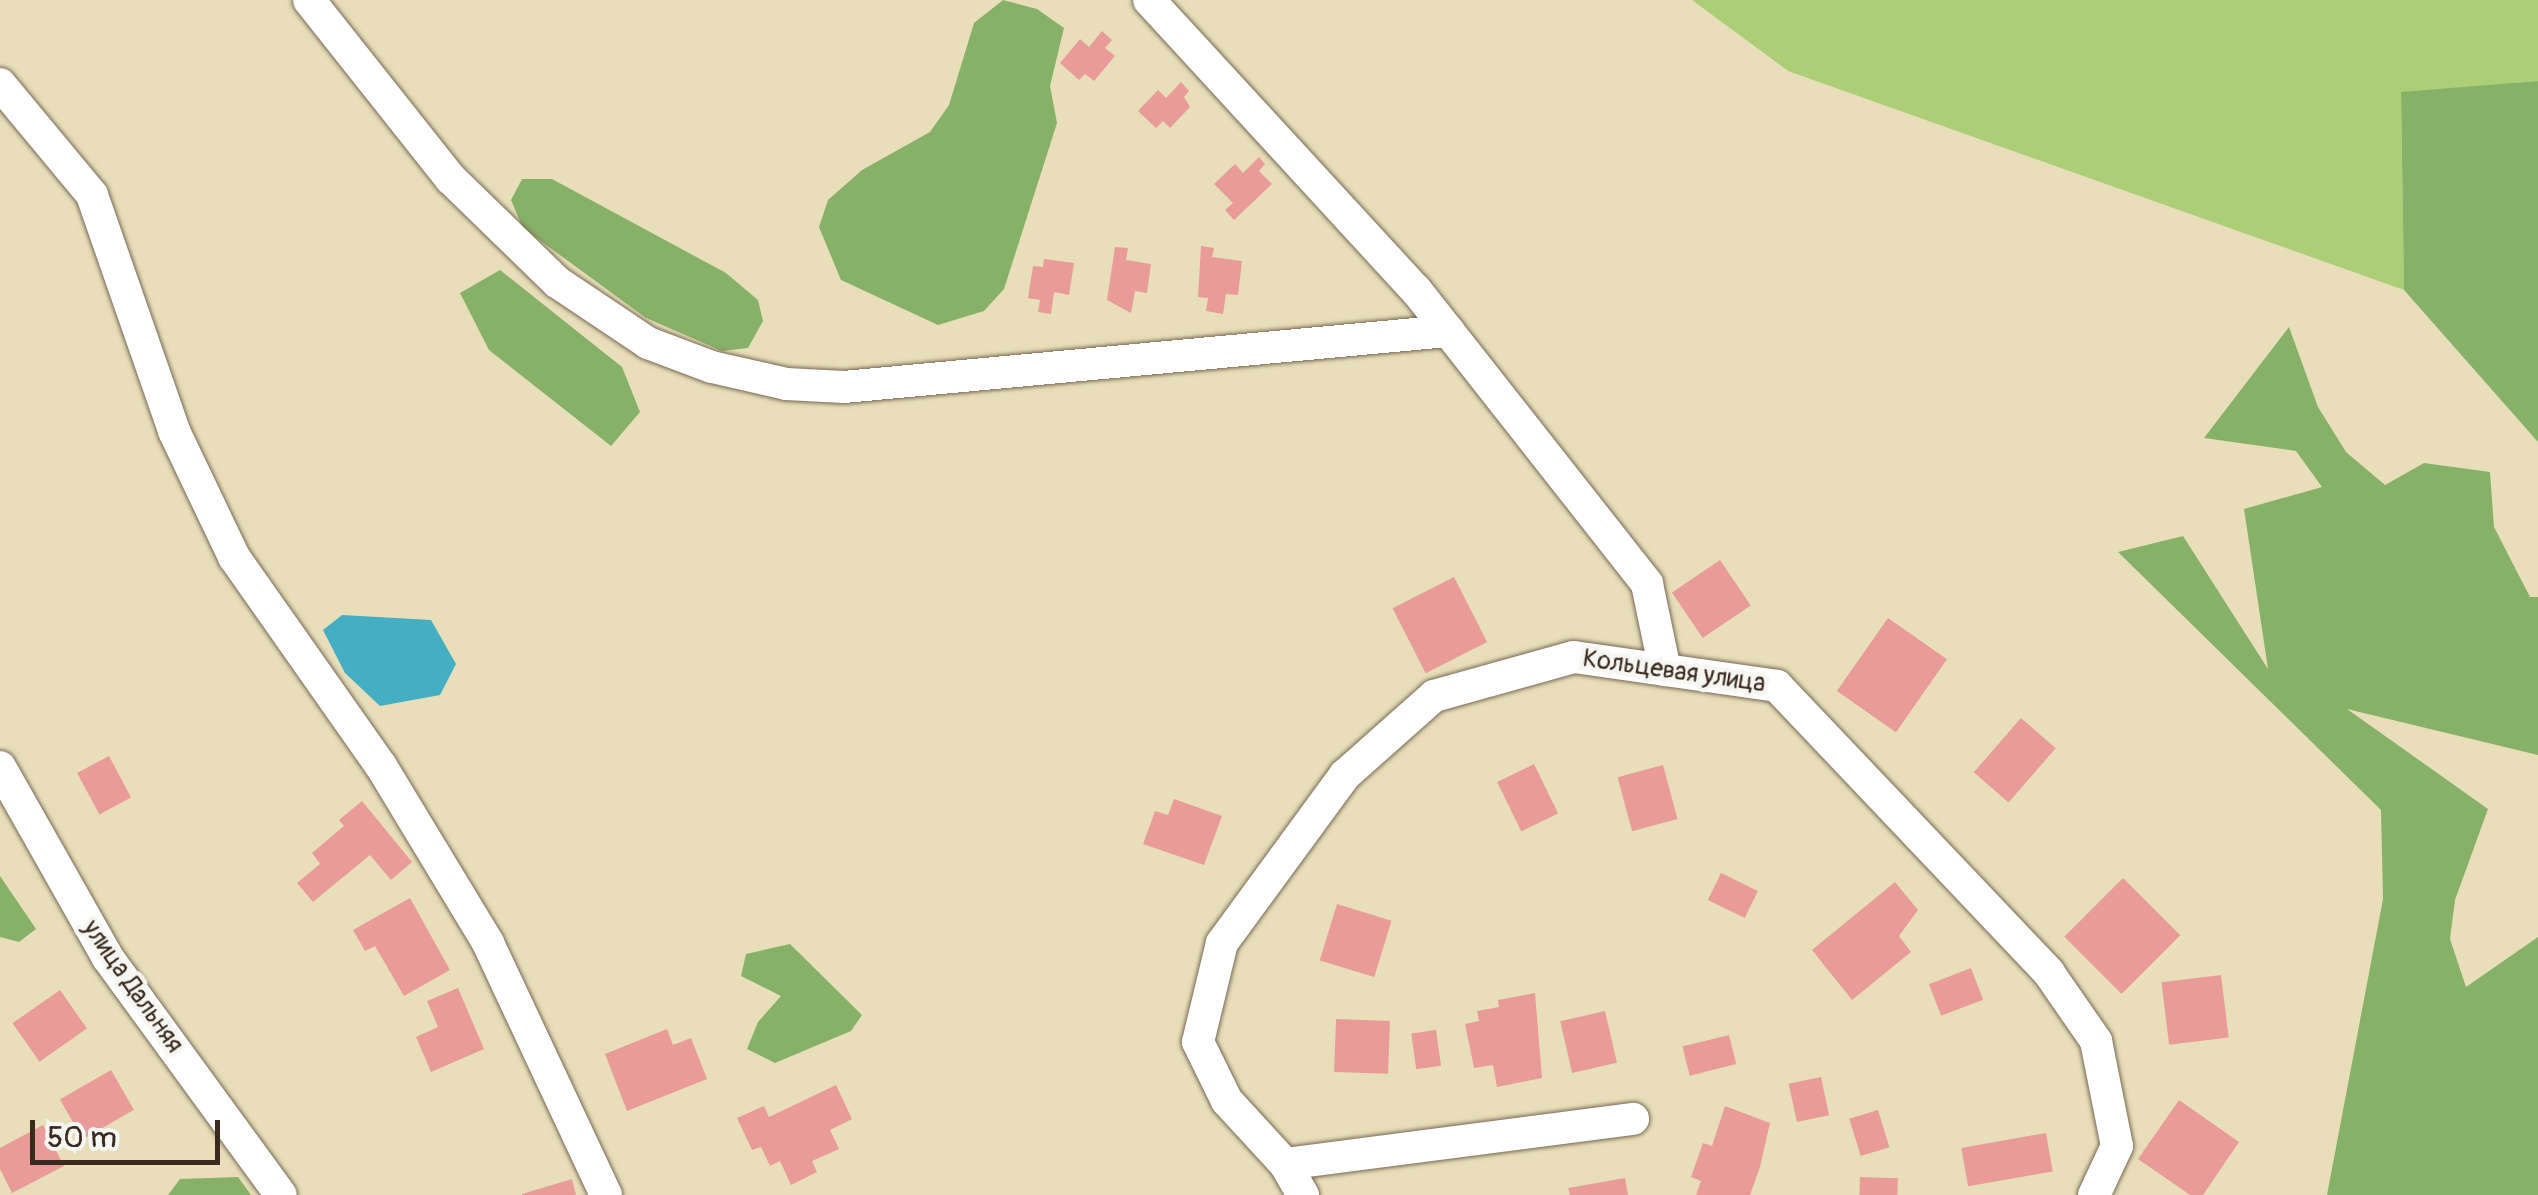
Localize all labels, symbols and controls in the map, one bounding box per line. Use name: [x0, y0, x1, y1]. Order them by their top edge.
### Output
street label: Кольцевая улица: [1581, 644, 1767, 700]
street label: улица Дальняя: [75, 915, 189, 1059]
scale bar: [35, 1100, 225, 1162]
text: 50 m: [47, 1119, 117, 1156]

